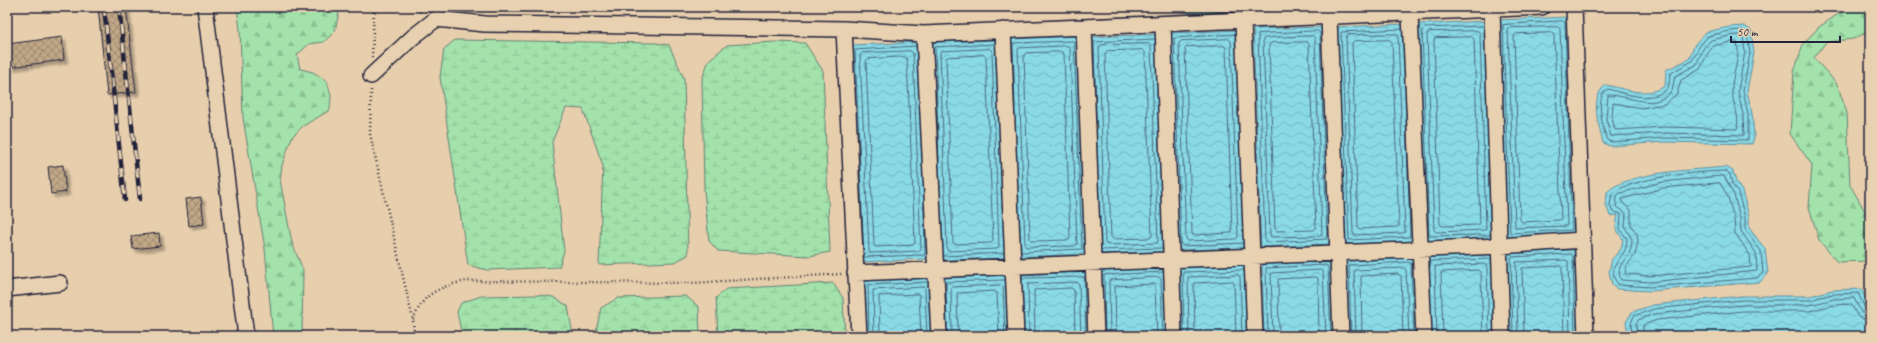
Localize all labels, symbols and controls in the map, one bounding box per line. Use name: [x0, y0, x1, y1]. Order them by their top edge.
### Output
scale bar: [1731, 18, 1840, 44]
text: 50 m: [1737, 24, 1759, 40]

